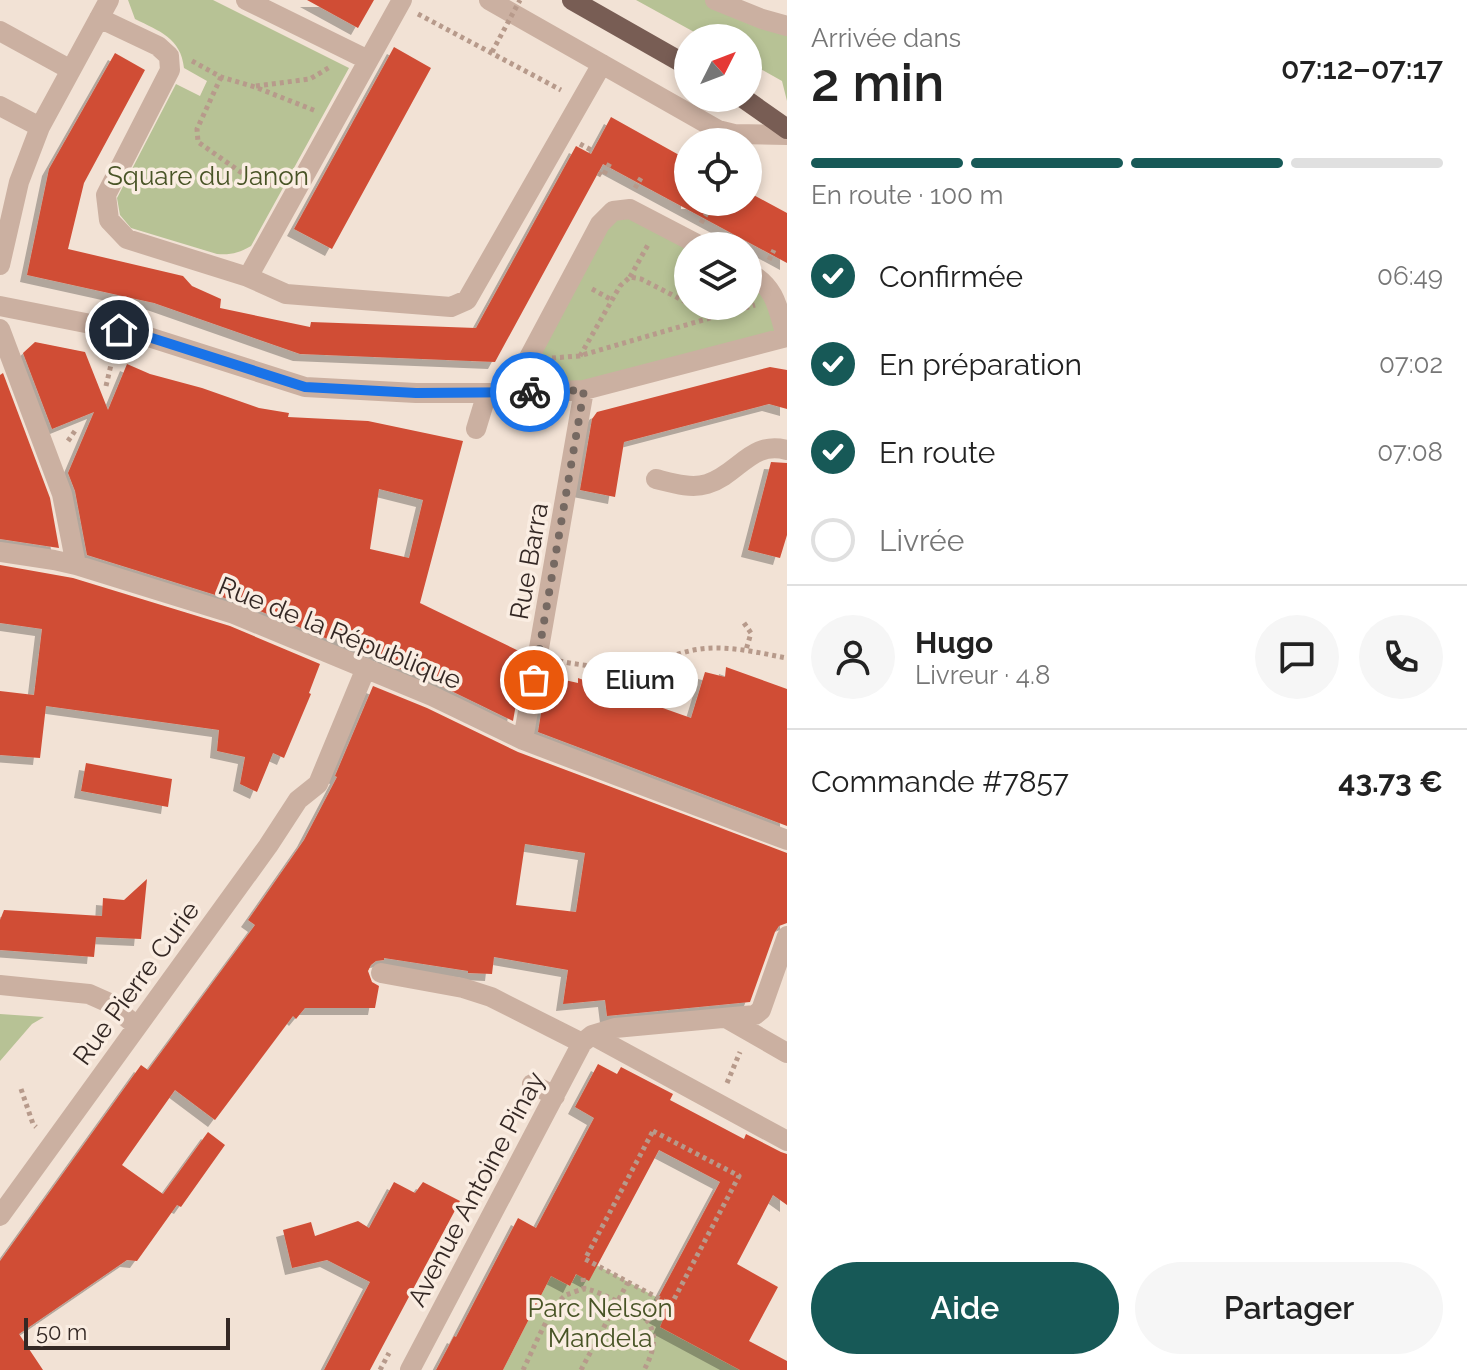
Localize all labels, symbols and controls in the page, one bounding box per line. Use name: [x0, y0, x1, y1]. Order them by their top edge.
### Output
text: Arrivée dans: [811, 23, 961, 53]
north arrow: [674, 24, 762, 112]
map controls: [674, 24, 762, 320]
text: 07:12–07:17: [1281, 51, 1443, 86]
text: 2 min: [811, 52, 944, 113]
button: locate: [674, 128, 762, 216]
park label: Square du Janon: [107, 161, 309, 191]
text: En route · 100 m: [811, 180, 1004, 210]
button: layers: [674, 232, 762, 320]
icon: check: [811, 254, 855, 298]
text: Confirmée: [879, 259, 1023, 294]
text: 06:49: [1377, 261, 1443, 291]
pin: [85, 296, 153, 364]
icon: home: [97, 308, 141, 352]
icon: check: [811, 342, 855, 386]
text: En préparation: [879, 347, 1082, 382]
text: 07:02: [1379, 349, 1443, 379]
courier: [490, 352, 570, 432]
icon: bike: [508, 370, 552, 414]
icon: check: [811, 430, 855, 474]
text: En route: [879, 435, 995, 470]
text: 07:08: [1377, 437, 1443, 467]
street label: Rue Barra: [504, 500, 554, 622]
text: Livrée: [879, 523, 964, 558]
street label: Rue de la République: [214, 571, 466, 695]
button: person: [811, 615, 895, 699]
button: chat: [1255, 615, 1339, 699]
button: phone: [1359, 615, 1443, 699]
text: Hugo: [915, 625, 993, 660]
pin: [500, 646, 568, 714]
callout: Elium: [582, 652, 698, 708]
icon: bag: [512, 658, 556, 702]
text: Livreur · 4.8: [915, 660, 1050, 690]
text: Elium: [605, 665, 675, 695]
text: Commande #7857: [811, 764, 1069, 799]
text: 43.73 €: [1338, 764, 1443, 799]
street label: Rue Pierre Curie: [67, 896, 205, 1070]
street label: Avenue Antoine Pinay: [401, 1067, 551, 1311]
button: Aide: [811, 1262, 1119, 1354]
button: Partager: [1135, 1262, 1443, 1354]
park label: Parc Nelson Mandela: [527, 1293, 673, 1353]
scale bar: [24, 1314, 230, 1350]
text: 50 m: [36, 1319, 87, 1345]

